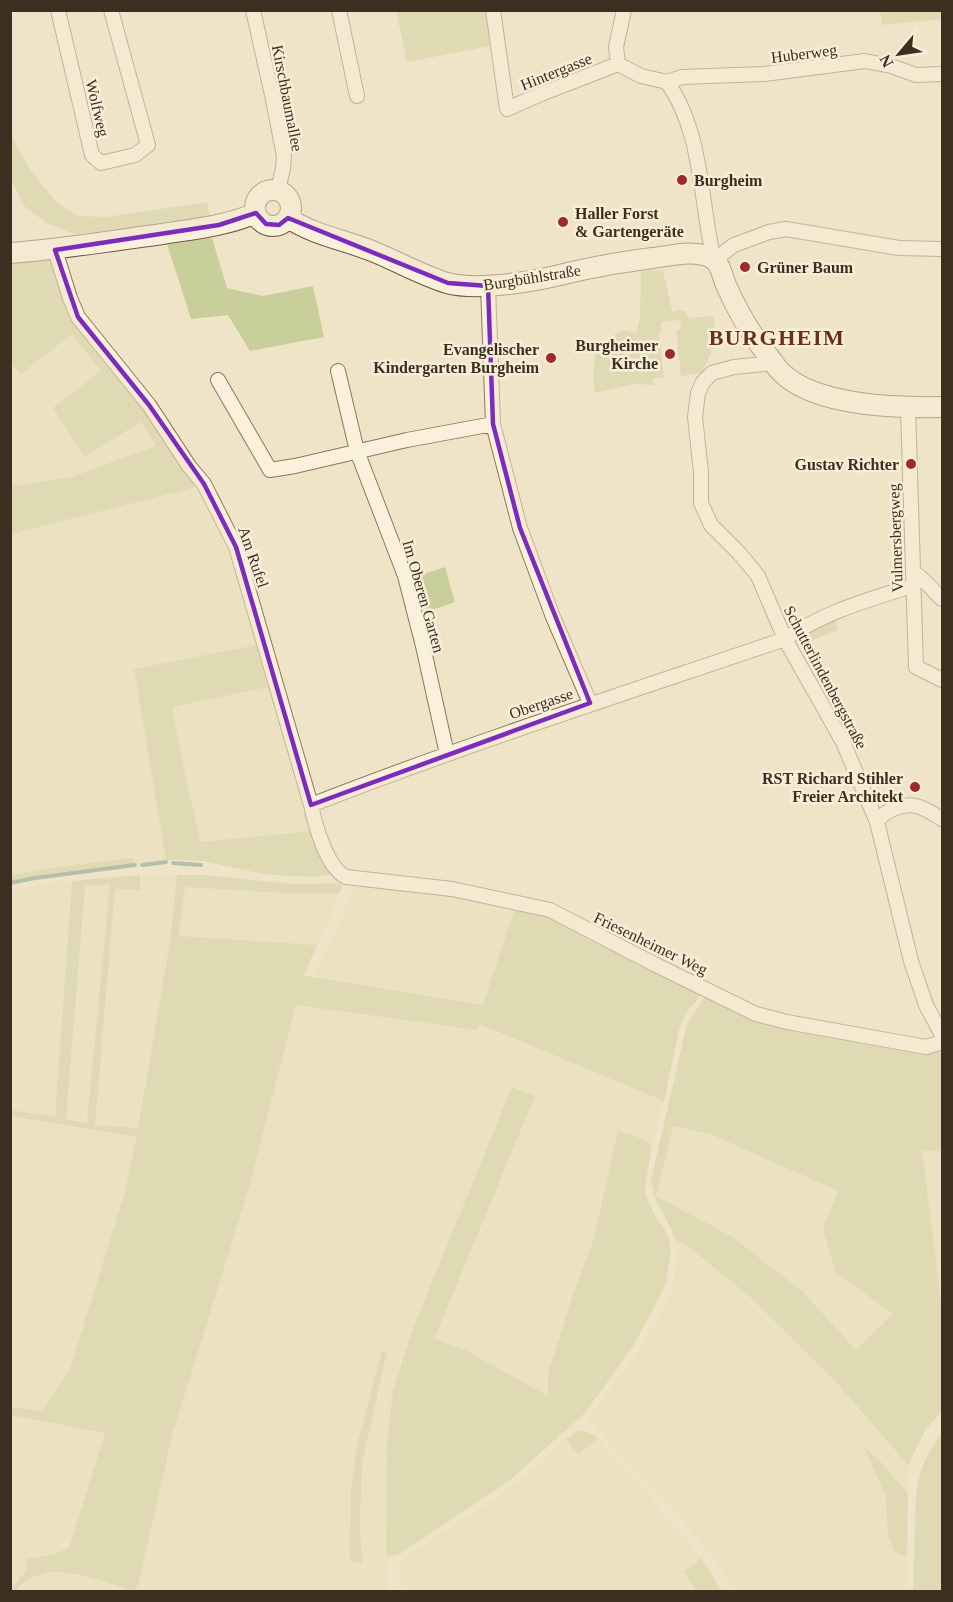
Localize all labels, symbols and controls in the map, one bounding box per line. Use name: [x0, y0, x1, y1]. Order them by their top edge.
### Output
north arrow: [869, 24, 929, 84]
street label: Huberweg: [770, 41, 838, 67]
street label: Kirschbaumallee: [269, 43, 306, 153]
street label: Hintergasse: [518, 49, 595, 94]
text: N: [876, 51, 897, 70]
street label: Wolfweg: [82, 78, 112, 139]
place label: Burgheim: [694, 172, 763, 190]
marker: Burgheim: [675, 173, 689, 187]
place label: Haller Forst & Gartengeräte: [575, 205, 684, 241]
marker: Haller Forst & Gartengeräte: [556, 215, 570, 229]
place label: Grüner Baum: [757, 259, 854, 276]
marker: Grüner Baum: [738, 260, 752, 274]
street label: Burgbühlstraße: [482, 261, 582, 295]
district label: BURGHEIM: [709, 325, 845, 350]
place label: Burgheimer Kirche: [575, 337, 658, 372]
place label: Evangelischer Kindergarten Burgheim: [373, 341, 540, 377]
marker: Burgheimer Kirche: [663, 347, 677, 361]
marker: Evangelischer Kindergarten Burgheim: [544, 351, 558, 365]
place label: Gustav Richter: [795, 456, 899, 473]
marker: Gustav Richter: [904, 457, 918, 471]
street label: Vulmersbergweg: [885, 483, 907, 593]
street label: Am Rufel: [235, 524, 272, 590]
street label: Im Oberen Garten: [399, 538, 448, 654]
street label: Schutterlindenbergstraße: [780, 603, 871, 752]
street label: Obergasse: [507, 685, 576, 723]
place label: RST Richard Stihler Freier Architekt: [762, 770, 904, 805]
marker: RST Richard Stihler Freier Architekt: [908, 780, 922, 794]
street label: Friesenheimer Weg: [591, 909, 710, 979]

